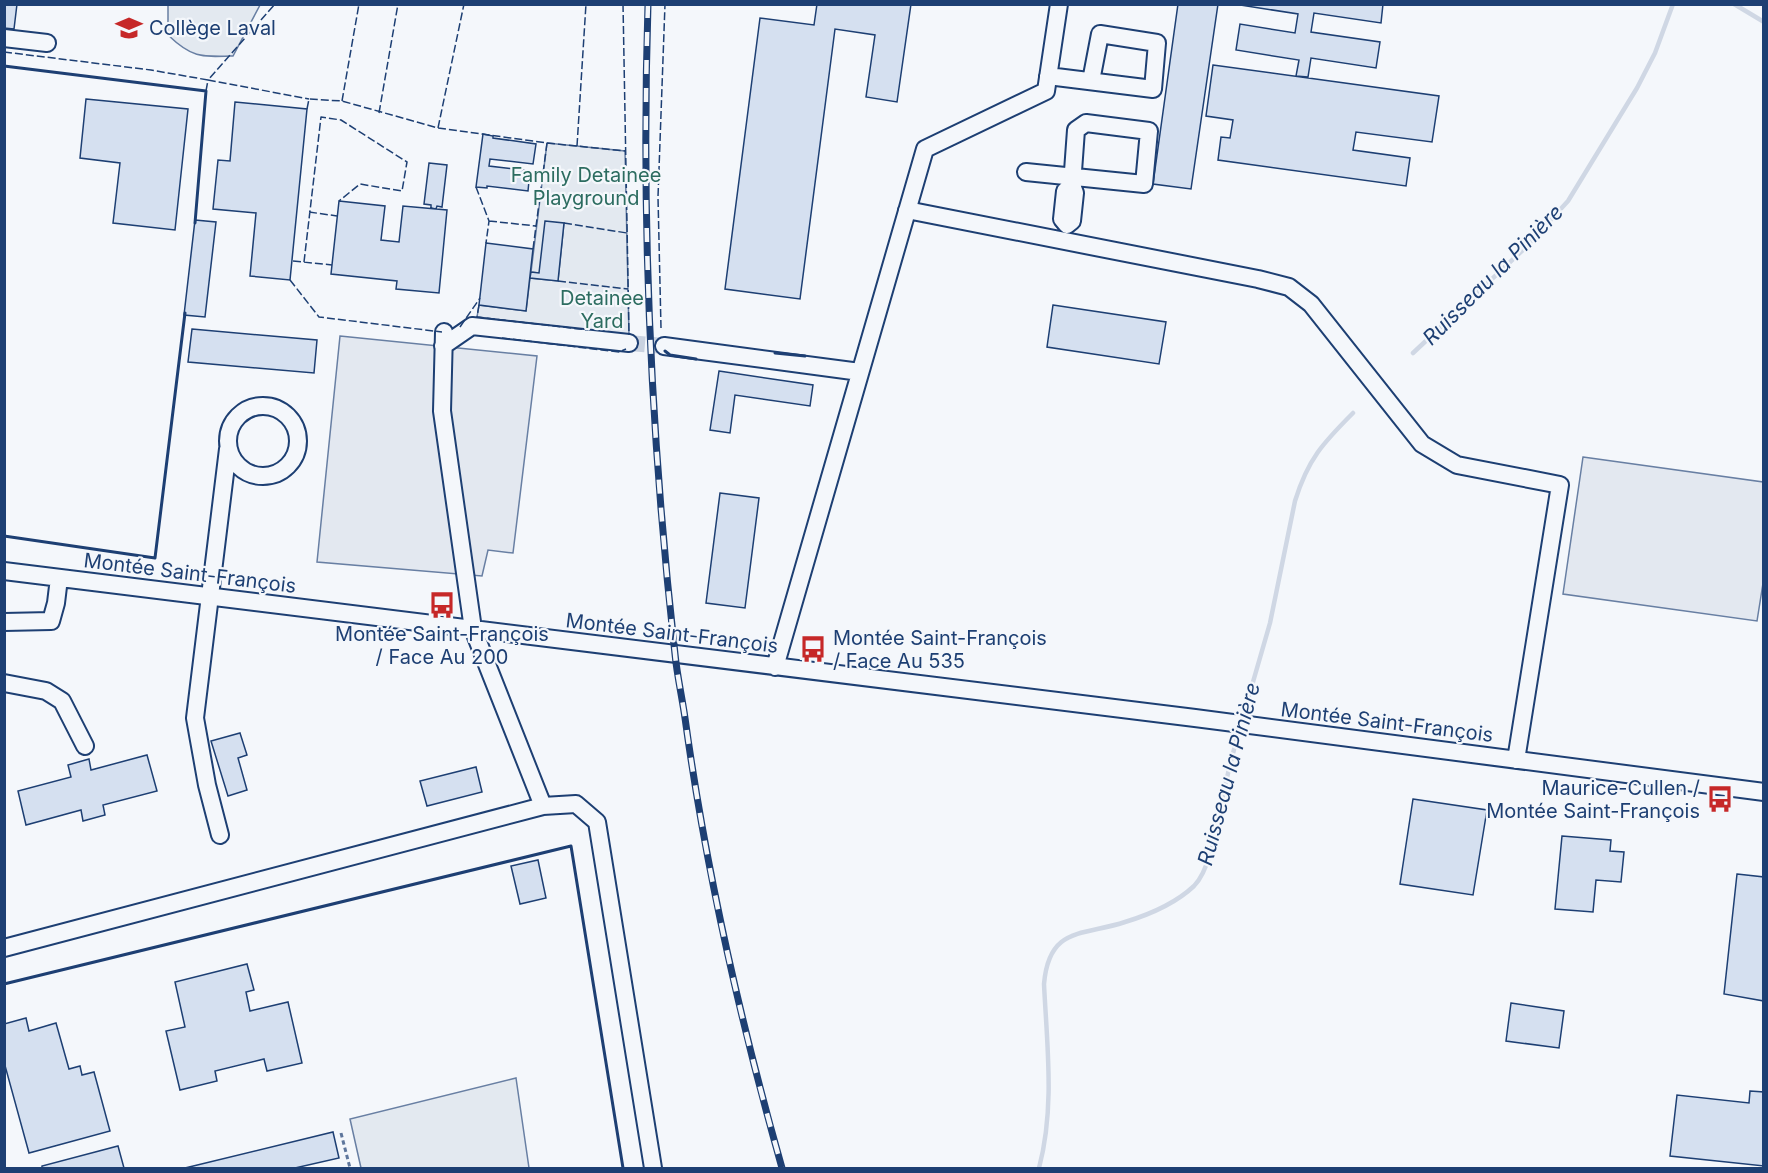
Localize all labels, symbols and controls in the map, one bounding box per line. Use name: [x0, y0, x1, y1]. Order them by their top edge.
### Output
school or university icon: Collège Laval: [114, 13, 144, 43]
place label: Collège Laval: [149, 16, 276, 40]
park label: Family Detainee Playground: [511, 163, 661, 210]
water label: Ruisseau la Pinière: [1417, 199, 1568, 350]
park label: Detainee Yard: [560, 286, 644, 333]
street label: Montée Saint-François: [82, 548, 298, 598]
bus stop icon: Montée Saint-François / Face Au 200: [427, 590, 457, 620]
street label: Montée Saint-François: [564, 608, 780, 658]
place label: Montée Saint-François / Face Au 200: [335, 622, 549, 669]
place label: Montée Saint-François / Face Au 535: [833, 626, 1047, 673]
bus stop icon: Montée Saint-François / Face Au 535: [798, 634, 828, 664]
water label: Ruisseau la Pinière: [1192, 680, 1265, 868]
street label: Montée Saint-François: [1279, 697, 1495, 747]
place label: Maurice-Cullen / Montée Saint-François: [1486, 776, 1700, 823]
bus stop icon: Maurice-Cullen / Montée Saint-François: [1705, 784, 1735, 814]

